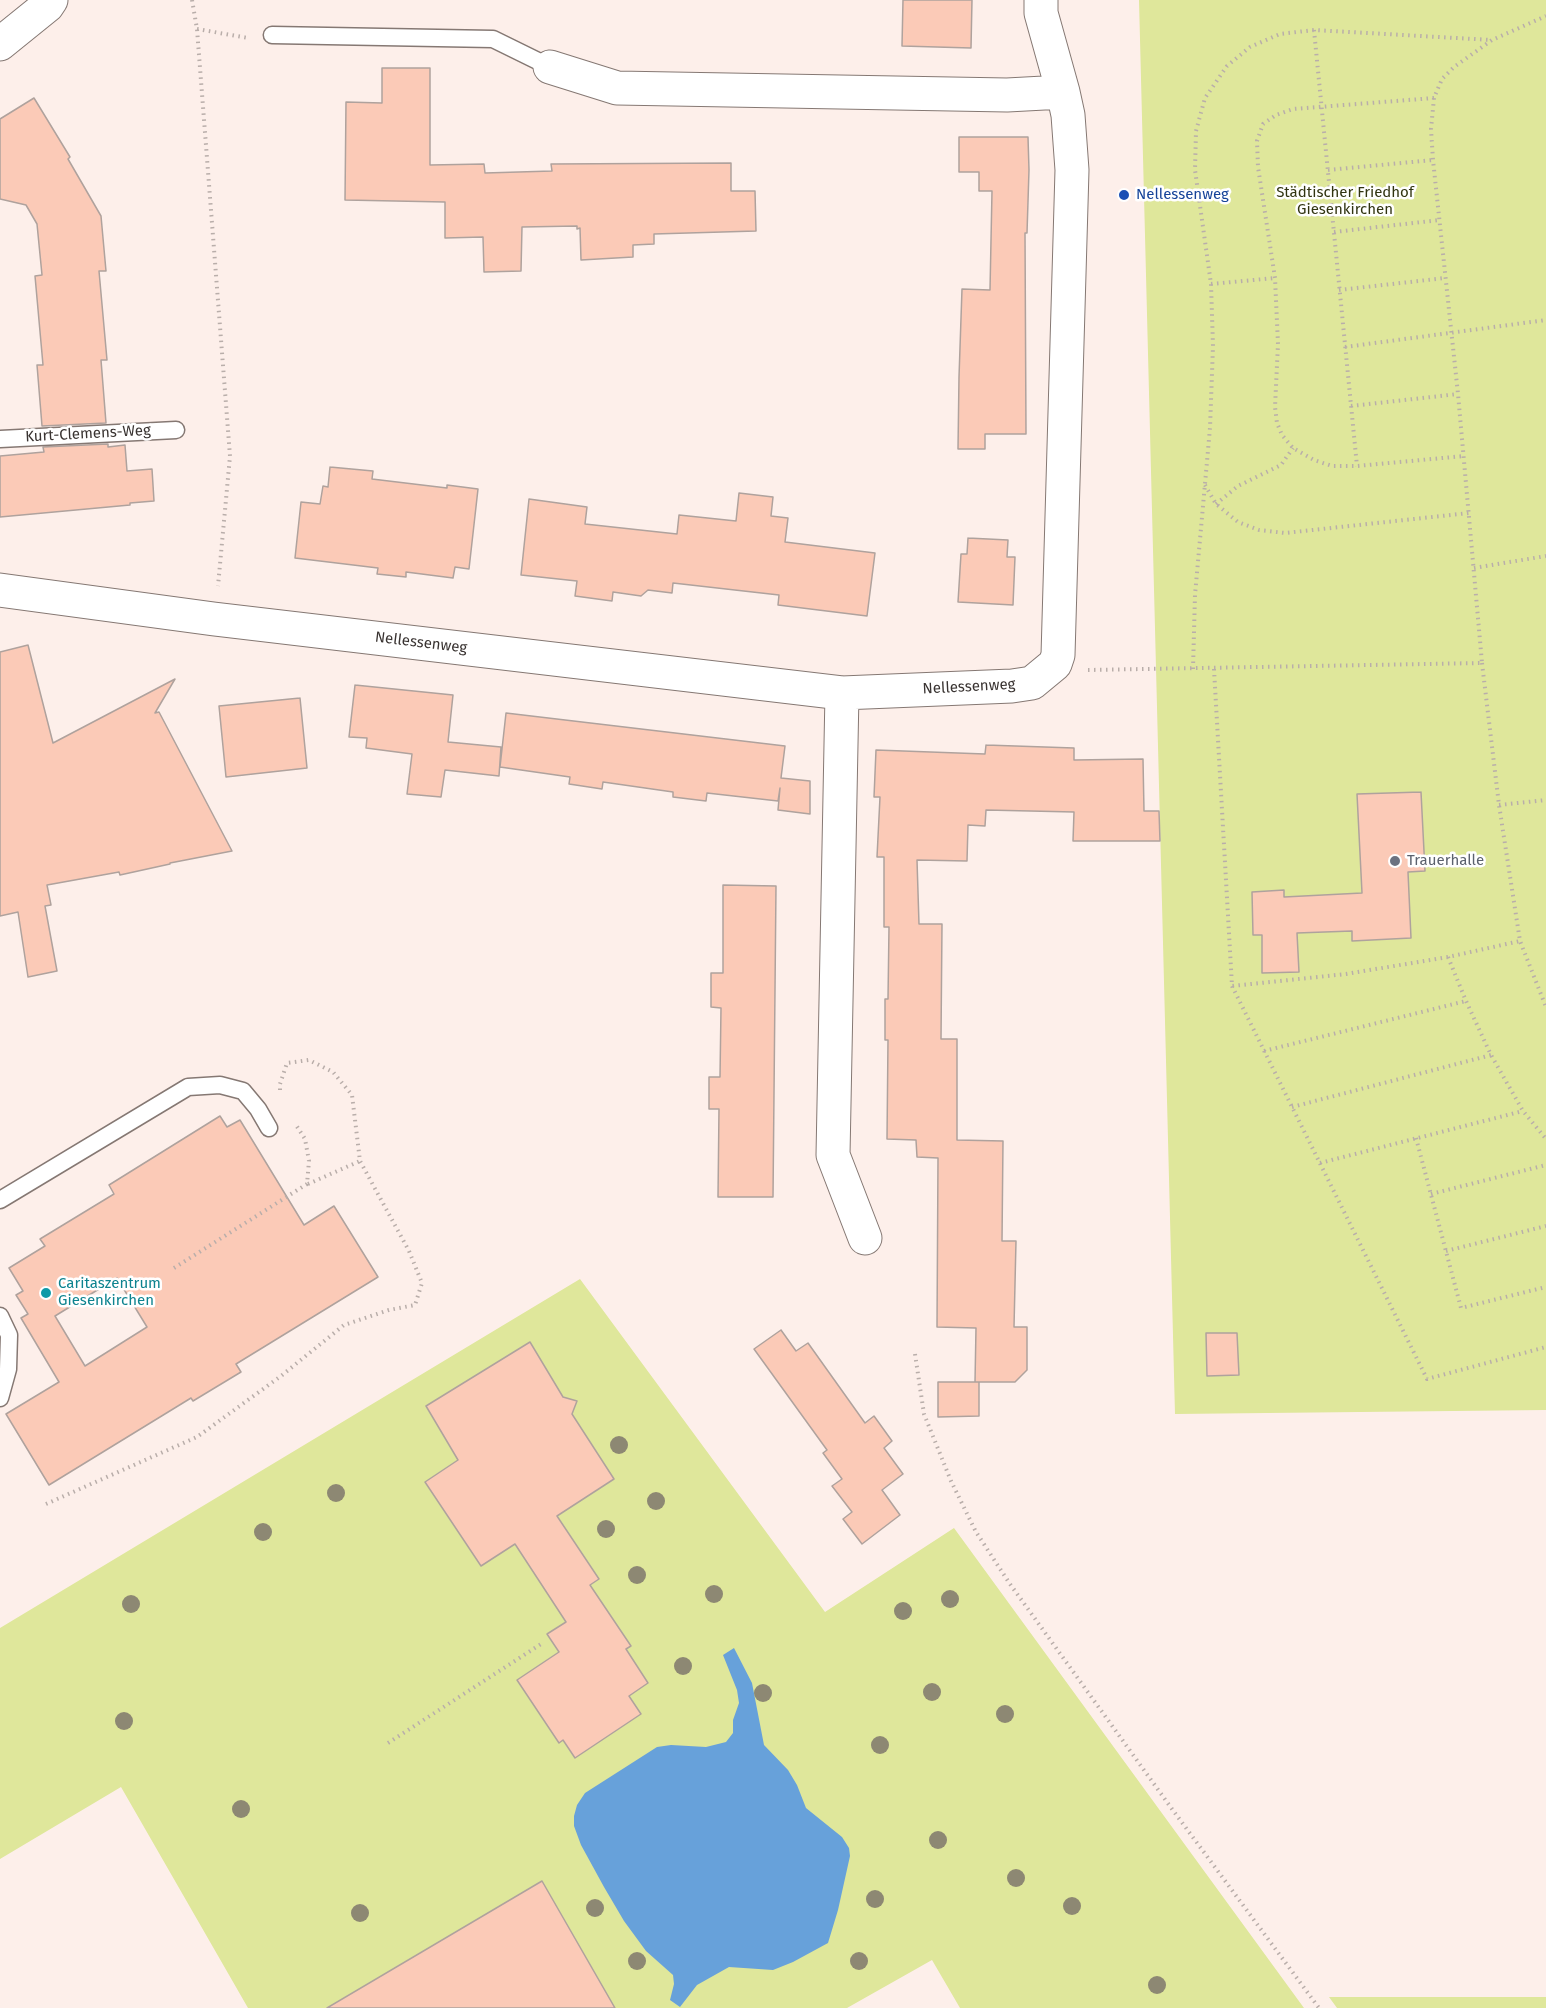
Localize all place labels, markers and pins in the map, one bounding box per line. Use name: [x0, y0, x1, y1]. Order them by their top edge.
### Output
place label: Nellessenweg: [1136, 186, 1229, 204]
marker: Nellessenweg: [1117, 188, 1131, 202]
place label: Trauerhalle: [1407, 852, 1484, 870]
marker: Trauerhalle: [1388, 854, 1402, 868]
place label: Caritaszentrum Giesenkirchen: [58, 1275, 161, 1310]
marker: Caritaszentrum Giesenkirchen: [39, 1286, 53, 1300]

